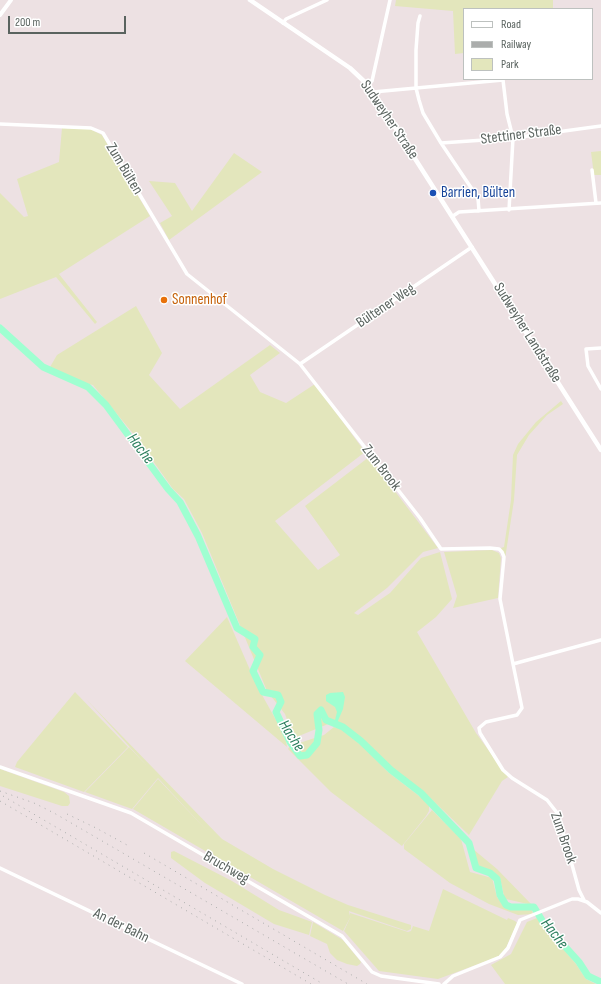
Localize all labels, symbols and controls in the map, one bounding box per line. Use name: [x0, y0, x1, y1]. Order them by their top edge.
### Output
scale bar: [10, 8, 128, 34]
legend: [463, 8, 593, 80]
text: 200 m: [15, 15, 40, 30]
text: Road: [501, 17, 521, 32]
text: Railway: [501, 37, 531, 52]
text: Park: [501, 57, 519, 72]
street label: Sudweyher Straße: [356, 77, 422, 163]
street label: Stettiner Straße: [480, 121, 562, 149]
street label: Zum Bülten: [102, 140, 146, 198]
place label: Barrien, Bülten: [441, 184, 515, 202]
marker: Barrien, Bülten: [428, 188, 438, 198]
street label: Bültener Weg: [353, 280, 419, 332]
street label: Sudweyher Landstraße: [489, 280, 565, 386]
place label: Sonnenhof: [172, 291, 227, 309]
marker: Sonnenhof: [159, 295, 169, 305]
water label: Hache: [122, 430, 158, 468]
street label: Zum Brook: [358, 441, 404, 495]
water label: Hache: [274, 717, 308, 755]
street label: Zum Brook: [546, 810, 580, 866]
street label: Bruchweg: [200, 848, 252, 888]
street label: An der Bahn: [90, 905, 152, 947]
water label: Hache: [536, 915, 572, 953]

